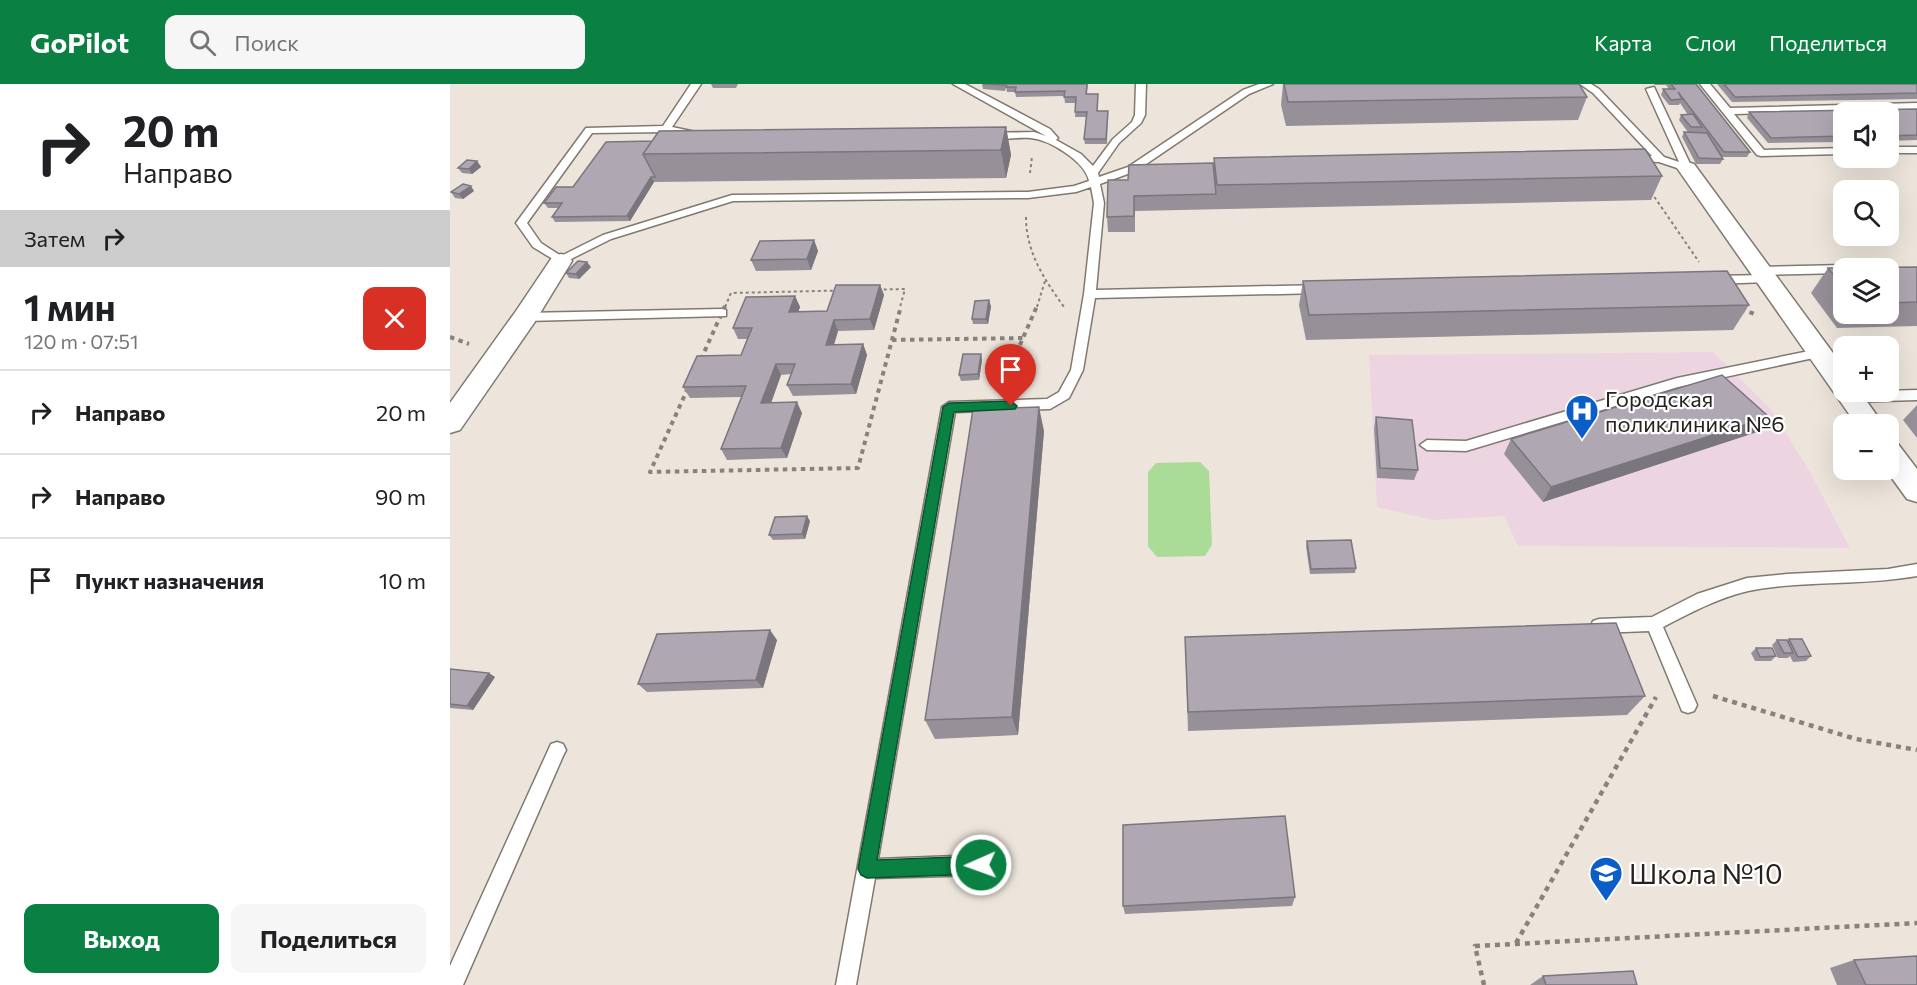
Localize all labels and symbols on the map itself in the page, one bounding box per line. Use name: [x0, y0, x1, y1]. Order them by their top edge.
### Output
pin: [985, 344, 1036, 406]
place label: Городская поликлиника №6: [1605, 385, 1785, 437]
hospital icon: Городская поликлиника №6: [1564, 393, 1600, 440]
position arrow: [949, 833, 1013, 897]
school or university icon: Школа №10: [1588, 855, 1624, 902]
place label: Школа №10: [1629, 857, 1783, 890]

